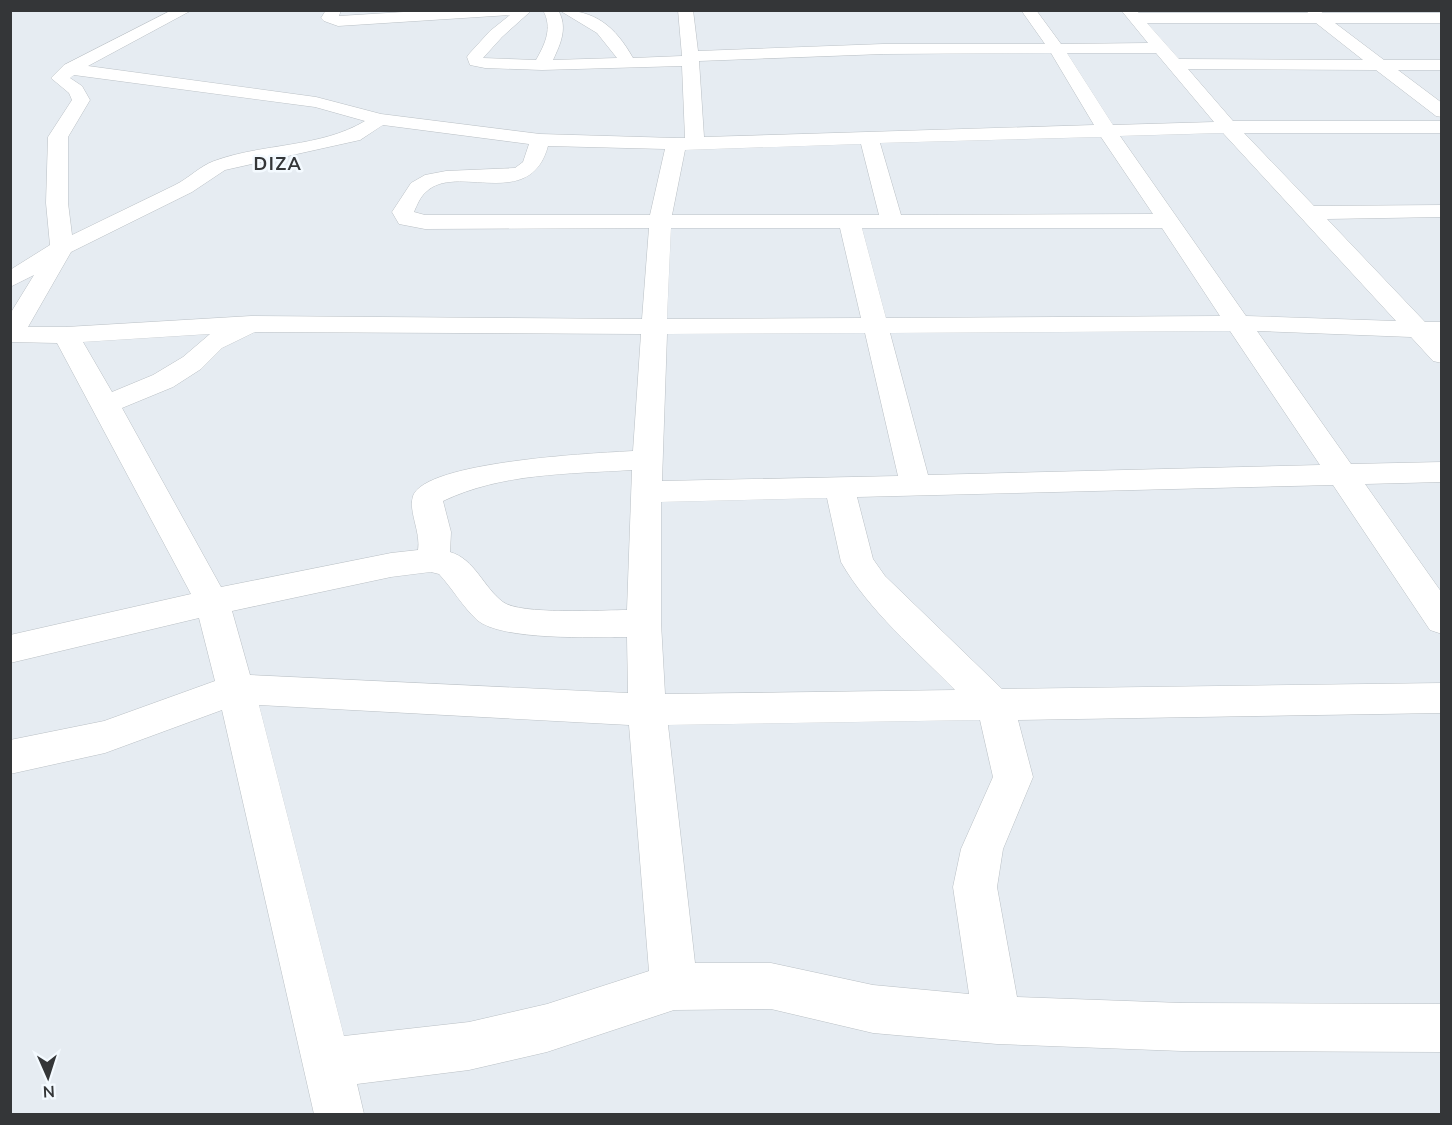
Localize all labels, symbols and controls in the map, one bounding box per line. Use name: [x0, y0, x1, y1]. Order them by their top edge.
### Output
district label: DIZA: [254, 152, 302, 176]
north arrow: [18, 1047, 78, 1107]
text: N: [42, 1080, 55, 1102]

